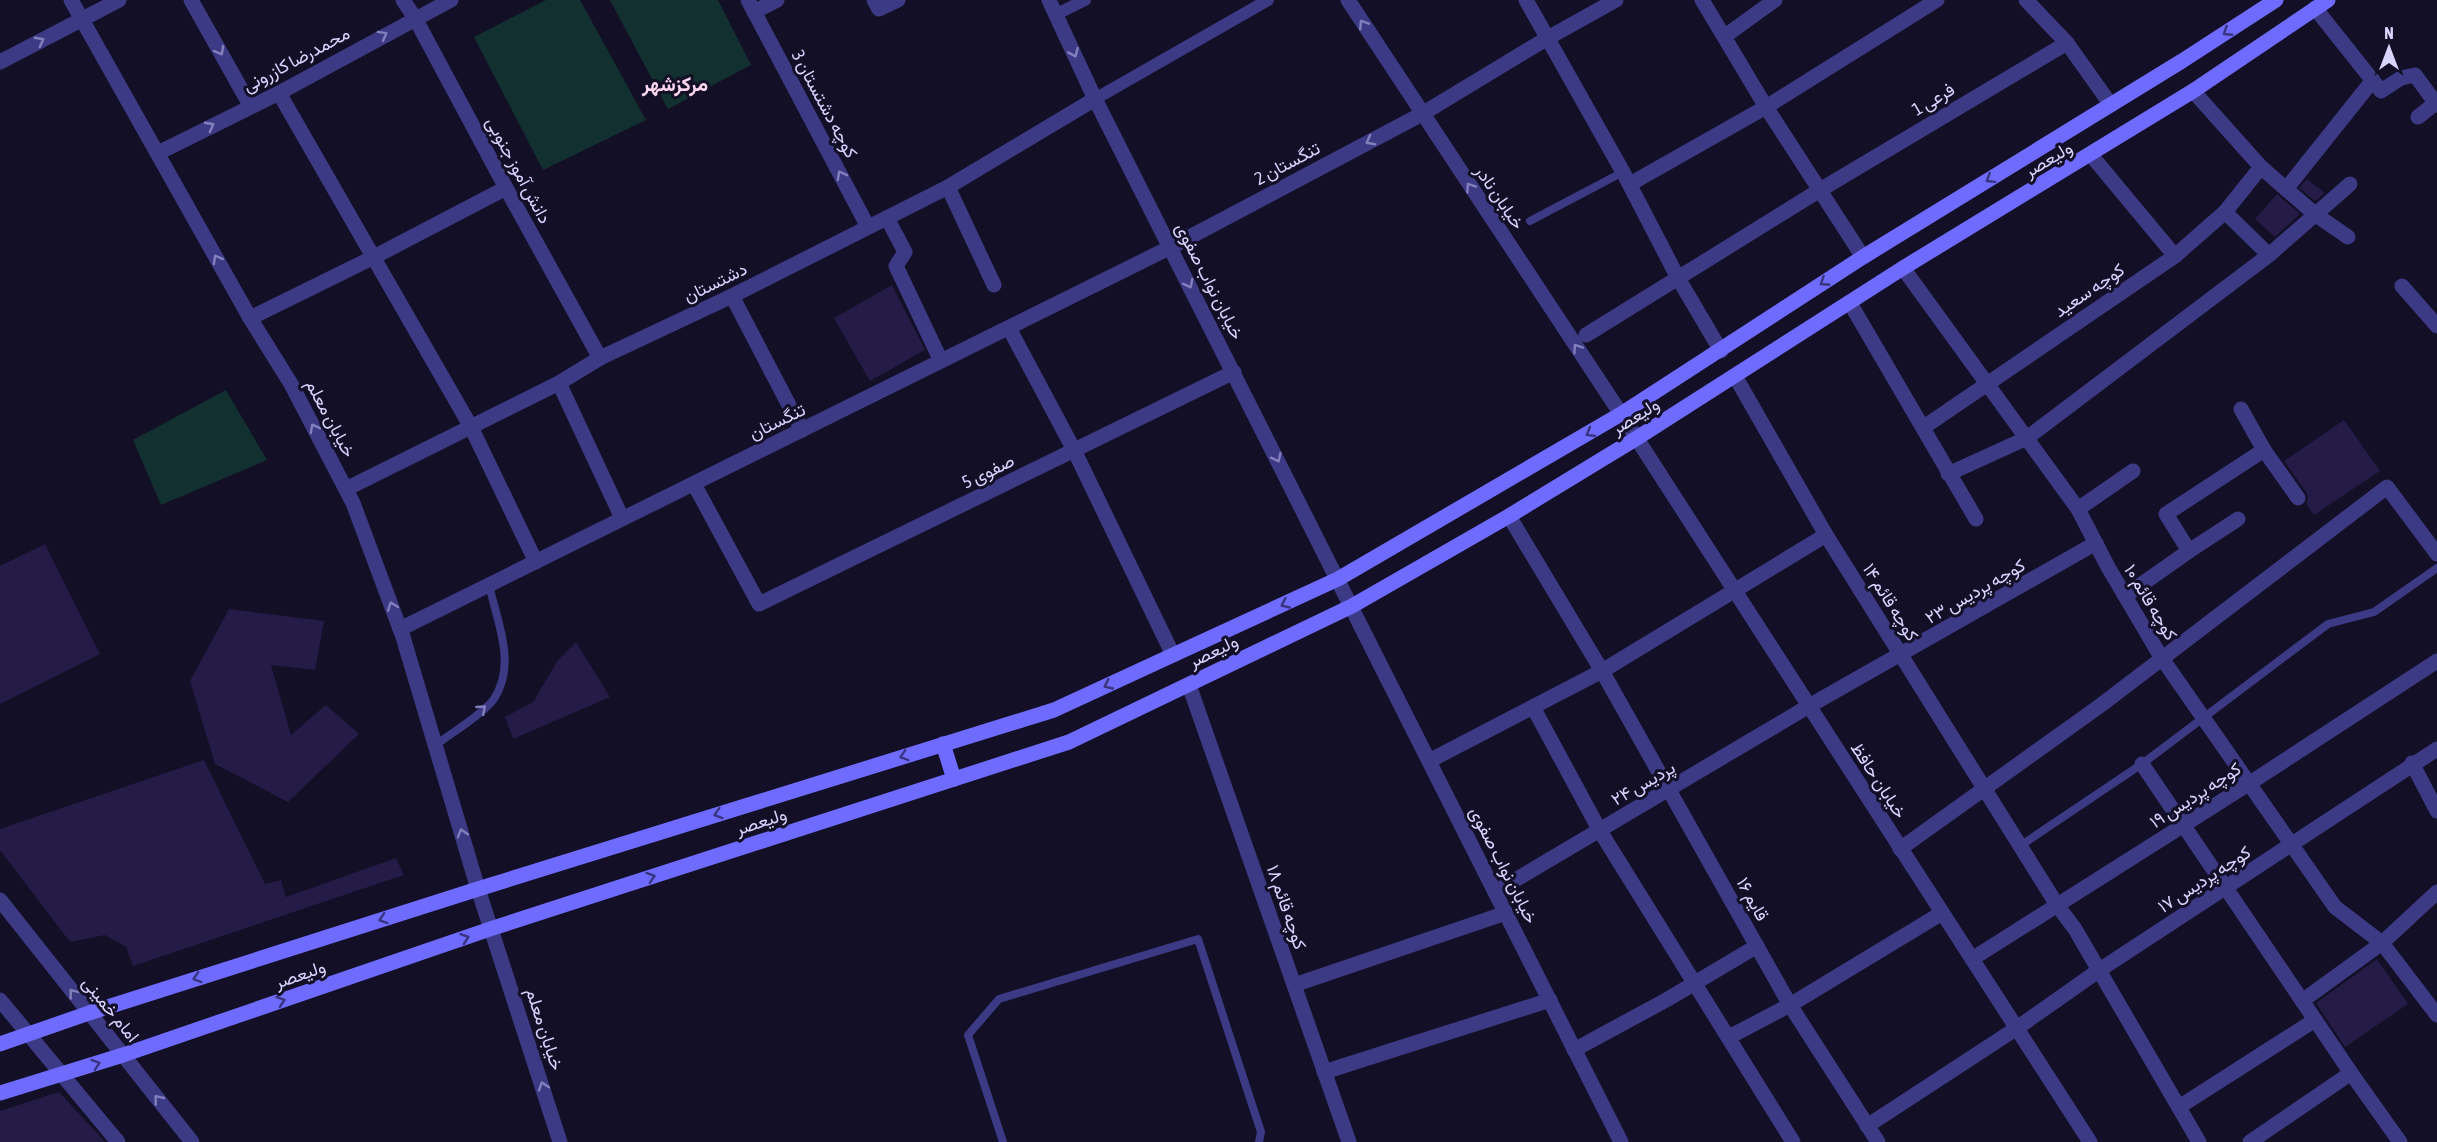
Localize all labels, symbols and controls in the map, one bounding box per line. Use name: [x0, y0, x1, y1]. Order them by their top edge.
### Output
north arrow: [2359, 18, 2419, 78]
one-way arrow: [1359, 20, 1371, 30]
street label: محمدرضا کازرونی: [239, 22, 354, 97]
one-way arrow: [2223, 24, 2233, 36]
text: N: [2384, 24, 2394, 42]
one-way arrow: [377, 31, 387, 43]
one-way arrow: [34, 37, 45, 48]
one-way arrow: [213, 45, 224, 55]
one-way arrow: [1067, 46, 1079, 57]
street label: کوچه دشتستان 3: [786, 47, 862, 162]
district label: مرکزشهر: [641, 72, 708, 97]
street label: فرعی 1: [1908, 78, 1959, 121]
street label: دانش آموز جنوبی: [481, 113, 556, 227]
one-way arrow: [204, 122, 215, 133]
one-way arrow: [1365, 134, 1376, 145]
street label: ولیعصر: [2019, 136, 2076, 183]
street label: تنگستان 2: [1251, 137, 1323, 189]
street label: خیابان نادر: [1470, 160, 1529, 234]
one-way arrow: [837, 171, 848, 182]
one-way arrow: [1986, 171, 1996, 183]
one-way arrow: [1466, 183, 1477, 194]
street label: خیابان نواب صفوی: [1171, 219, 1248, 343]
one-way arrow: [213, 255, 224, 265]
street label: دشتستان: [680, 258, 750, 306]
street label: کوچه سعید: [2050, 259, 2129, 323]
one-way arrow: [1820, 275, 1831, 286]
one-way arrow: [1182, 277, 1194, 288]
one-way arrow: [1573, 344, 1585, 354]
street label: خیابان معلم: [300, 376, 360, 461]
street label: ولیعصر: [1606, 393, 1663, 440]
street label: تنگستان: [745, 398, 809, 444]
one-way arrow: [310, 424, 321, 434]
one-way arrow: [1586, 426, 1596, 437]
street label: صفوی 5: [958, 449, 1018, 494]
one-way arrow: [1270, 451, 1281, 462]
street label: کوچه پردیس ۲۳: [1921, 554, 2030, 630]
street label: کوچه قائم ۱۴: [1857, 559, 1923, 646]
street label: کوچه قائم ۱۰: [2118, 560, 2182, 645]
one-way arrow: [1280, 596, 1291, 608]
one-way arrow: [386, 601, 399, 612]
street label: ولیعصر: [1184, 630, 1242, 673]
one-way arrow: [1103, 678, 1114, 690]
one-way arrow: [475, 706, 486, 717]
street label: خیابان حافظ: [1847, 738, 1911, 822]
one-way arrow: [899, 749, 910, 761]
street label: پردیس ۲۴: [1607, 756, 1680, 811]
street label: کوچه پردیس ۱۹: [2145, 758, 2246, 834]
street label: ولیعصر: [732, 803, 789, 840]
street label: خیابان نواب صفوی: [1465, 803, 1542, 927]
one-way arrow: [713, 807, 724, 819]
one-way arrow: [457, 828, 469, 839]
street label: کوچه پردیس ۱۷: [2154, 841, 2255, 918]
street label: کوچه قائم ۱۸: [1261, 862, 1311, 953]
one-way arrow: [645, 872, 656, 885]
street label: قایم ۱۶: [1731, 874, 1773, 925]
one-way arrow: [378, 912, 389, 924]
one-way arrow: [459, 932, 470, 945]
street label: ولیعصر: [271, 956, 329, 994]
one-way arrow: [192, 971, 203, 984]
street label: امام خمینی: [77, 972, 144, 1047]
street label: خیابان معلم: [520, 985, 568, 1073]
one-way arrow: [70, 989, 81, 1000]
one-way arrow: [275, 996, 286, 1009]
one-way arrow: [90, 1059, 101, 1071]
one-way arrow: [537, 1081, 550, 1092]
one-way arrow: [154, 1094, 165, 1105]

